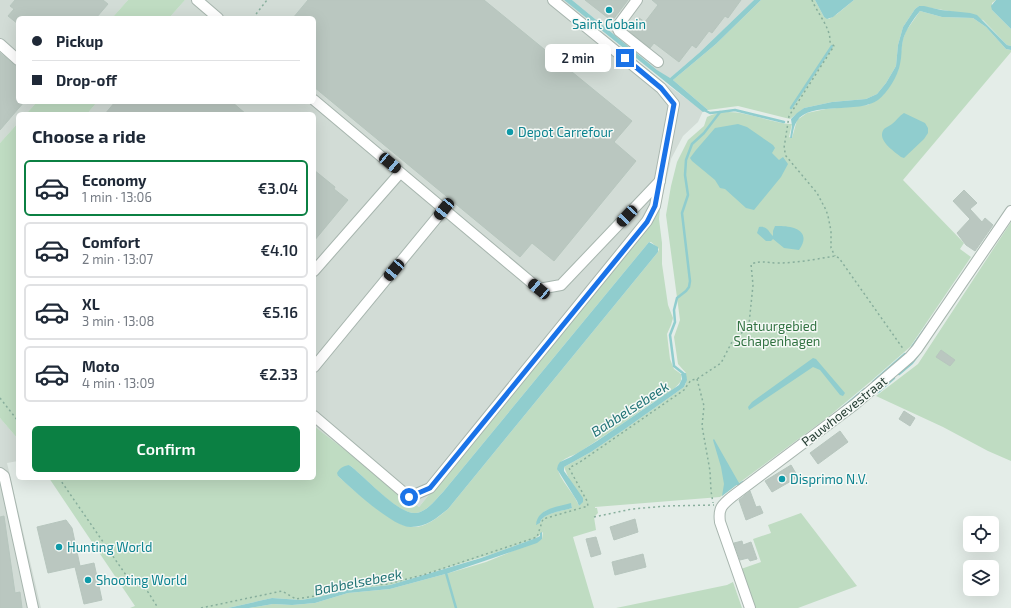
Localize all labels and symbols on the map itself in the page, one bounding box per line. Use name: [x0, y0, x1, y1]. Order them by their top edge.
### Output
marker: Saint Gobain: [604, 5, 614, 15]
place label: Saint Gobain: [572, 16, 646, 32]
callout: 2 min: [545, 44, 611, 72]
route end: [616, 49, 634, 67]
place label: Depot Carrefour: [518, 124, 613, 140]
marker: Depot Carrefour: [505, 127, 515, 137]
car: [377, 151, 403, 175]
car: [432, 196, 456, 222]
car: [614, 203, 640, 229]
car: [382, 257, 406, 283]
car: [526, 277, 552, 301]
park label: Natuurgebied Schapenhagen: [734, 318, 820, 349]
street label: Pauwhoevestraat: [798, 372, 890, 449]
water label: Babbelsebeek: [588, 377, 672, 440]
place label: Disprimo N.V.: [790, 471, 868, 487]
marker: Disprimo N.V.: [777, 474, 787, 484]
route start: [400, 488, 418, 506]
place label: Hunting World: [67, 539, 152, 555]
marker: Hunting World: [54, 542, 64, 552]
water label: Babbelsebeek: [312, 565, 403, 598]
place label: Shooting World: [96, 572, 187, 588]
marker: Shooting World: [83, 575, 93, 585]

